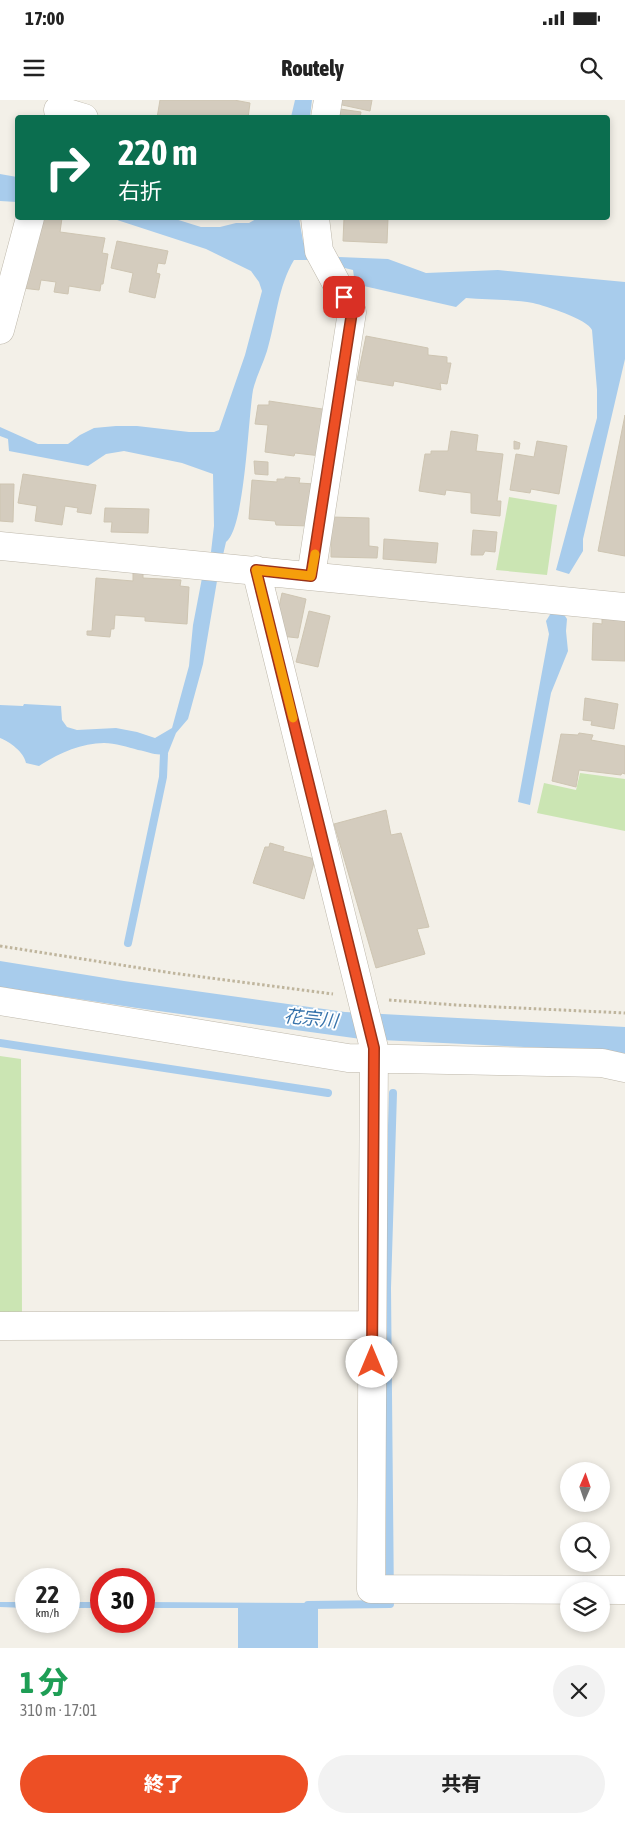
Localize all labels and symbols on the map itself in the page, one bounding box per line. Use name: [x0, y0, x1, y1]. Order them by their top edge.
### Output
pin: [323, 276, 365, 318]
water label: 花宗川: [283, 1005, 341, 1031]
position arrow: [345, 1335, 397, 1387]
north arrow: [560, 1462, 610, 1512]
speed limit sign: 30: [90, 1568, 155, 1633]

